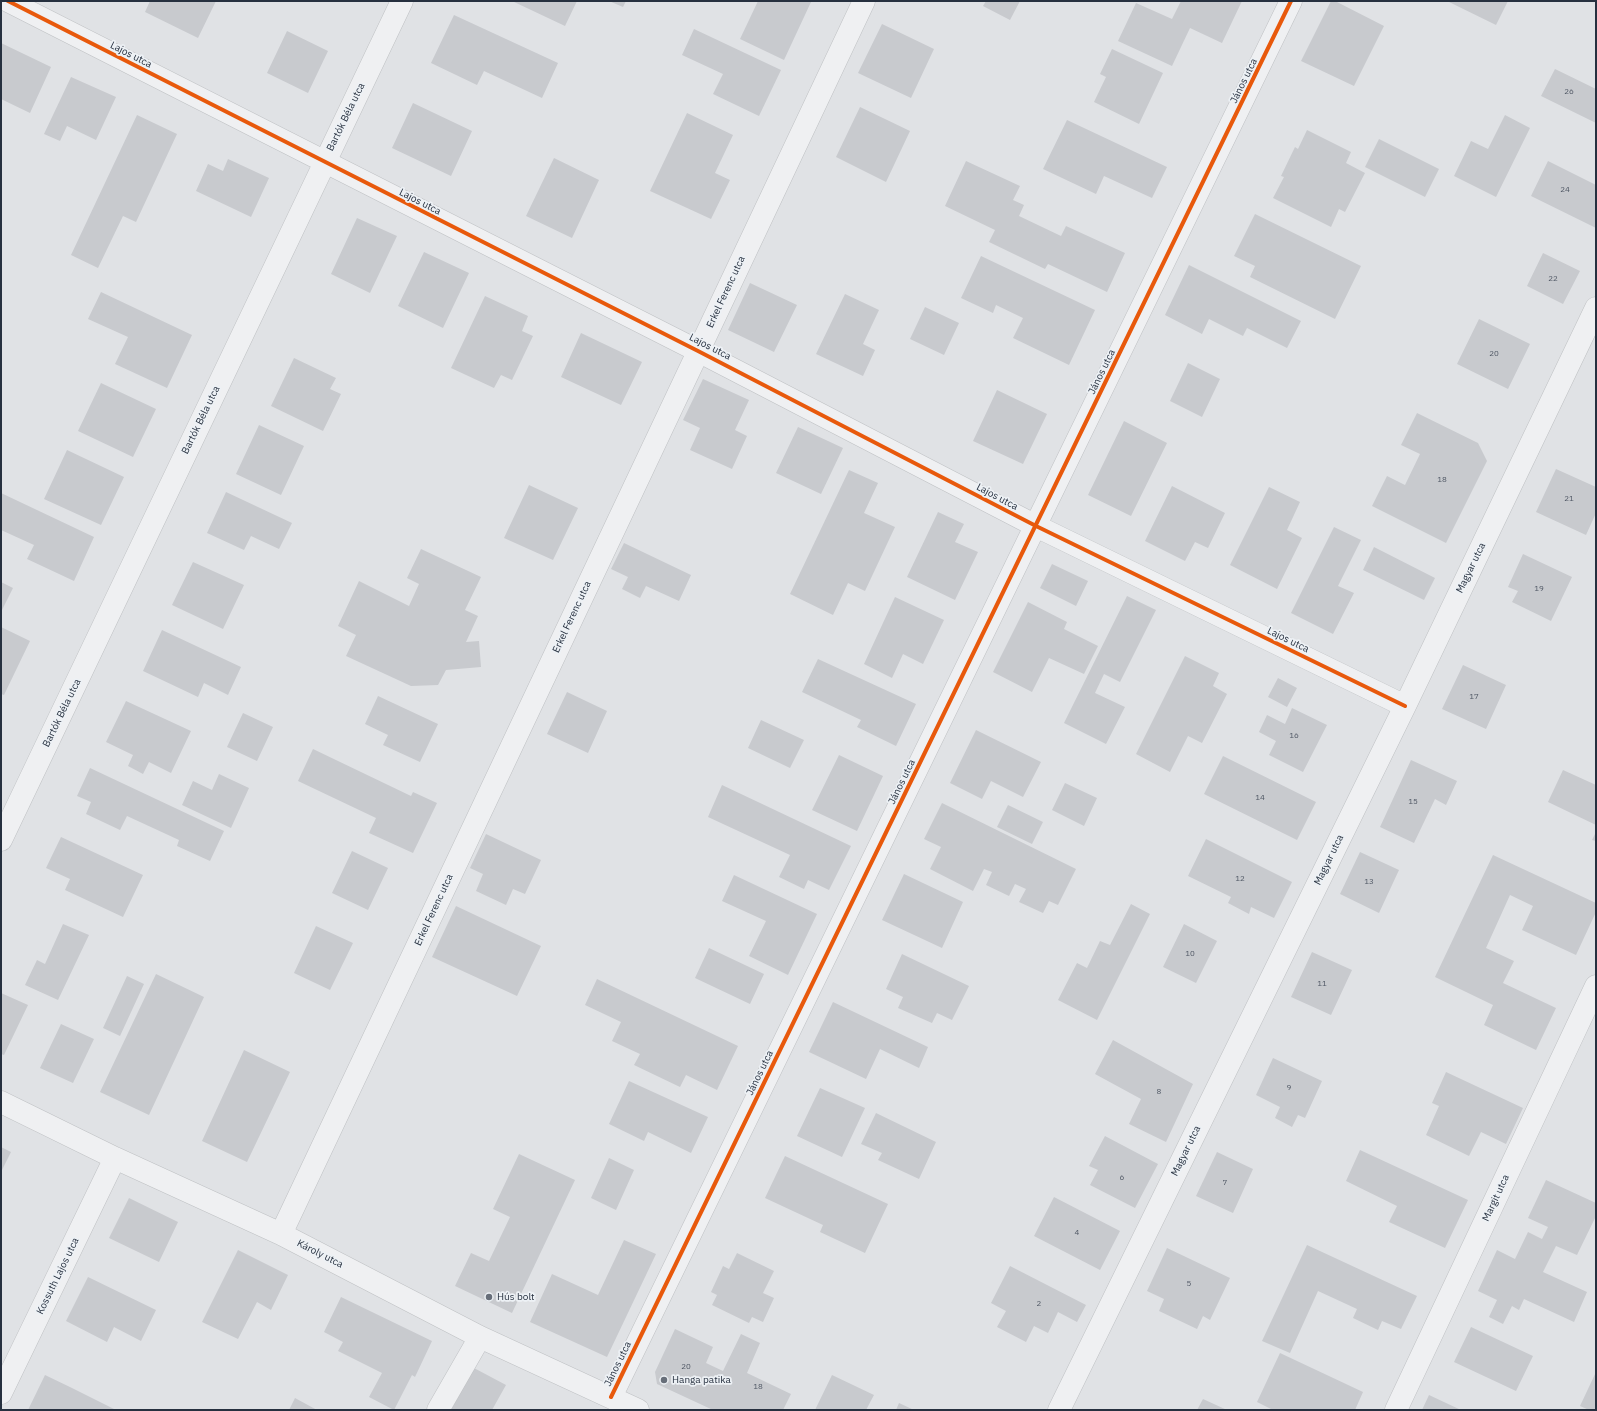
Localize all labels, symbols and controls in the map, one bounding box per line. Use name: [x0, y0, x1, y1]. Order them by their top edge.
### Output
street label: Lajos utca: [108, 39, 154, 71]
street label: János utca: [1228, 57, 1260, 105]
street label: Bartók Béla utca: [324, 81, 368, 153]
house number: 26: [1564, 87, 1574, 97]
house number: 24: [1560, 185, 1570, 195]
street label: Lajos utca: [397, 186, 443, 218]
street label: Erkel Ferenc utca: [704, 254, 748, 330]
house number: 22: [1548, 274, 1558, 284]
street label: Lajos utca: [687, 331, 733, 363]
street label: János utca: [1086, 348, 1118, 396]
house number: 20: [1489, 349, 1499, 359]
street label: Bartók Béla utca: [179, 384, 223, 456]
house number: 18: [1437, 475, 1447, 485]
street label: Lajos utca: [974, 481, 1020, 513]
house number: 21: [1564, 494, 1574, 504]
street label: Magyar utca: [1454, 541, 1488, 595]
street label: Erkel Ferenc utca: [550, 579, 594, 655]
house number: 19: [1534, 584, 1544, 594]
street label: Lajos utca: [1265, 625, 1311, 655]
street label: Bartók Béla utca: [40, 677, 84, 749]
house number: 17: [1469, 692, 1479, 702]
house number: 16: [1289, 731, 1299, 741]
street label: János utca: [886, 758, 918, 806]
house number: 14: [1255, 793, 1265, 803]
house number: 15: [1408, 797, 1418, 807]
street label: Magyar utca: [1312, 833, 1346, 887]
street label: Erkel Ferenc utca: [412, 872, 456, 948]
house number: 12: [1235, 874, 1245, 884]
house number: 13: [1364, 877, 1374, 887]
house number: 10: [1185, 949, 1195, 959]
house number: 11: [1317, 979, 1327, 989]
street label: János utca: [744, 1049, 776, 1097]
house number: 9: [1287, 1083, 1291, 1093]
house number: 8: [1157, 1087, 1161, 1097]
street label: Magyar utca: [1169, 1124, 1203, 1178]
house number: 6: [1120, 1173, 1124, 1183]
street label: Margit utca: [1480, 1173, 1512, 1223]
house number: 7: [1223, 1178, 1227, 1188]
house number: 4: [1075, 1228, 1079, 1238]
street label: Kossuth Lajos utca: [34, 1236, 82, 1316]
street label: Károly utca: [295, 1237, 345, 1271]
house number: 5: [1187, 1279, 1191, 1289]
place label: Hús bolt: [497, 1291, 535, 1303]
marker: Hús bolt: [484, 1292, 494, 1302]
house number: 2: [1037, 1299, 1041, 1309]
street label: János utca: [602, 1340, 634, 1388]
house number: 20: [681, 1362, 691, 1372]
place label: Hanga patika: [672, 1374, 731, 1386]
marker: Hanga patika: [659, 1375, 669, 1385]
house number: 18: [753, 1382, 763, 1392]

